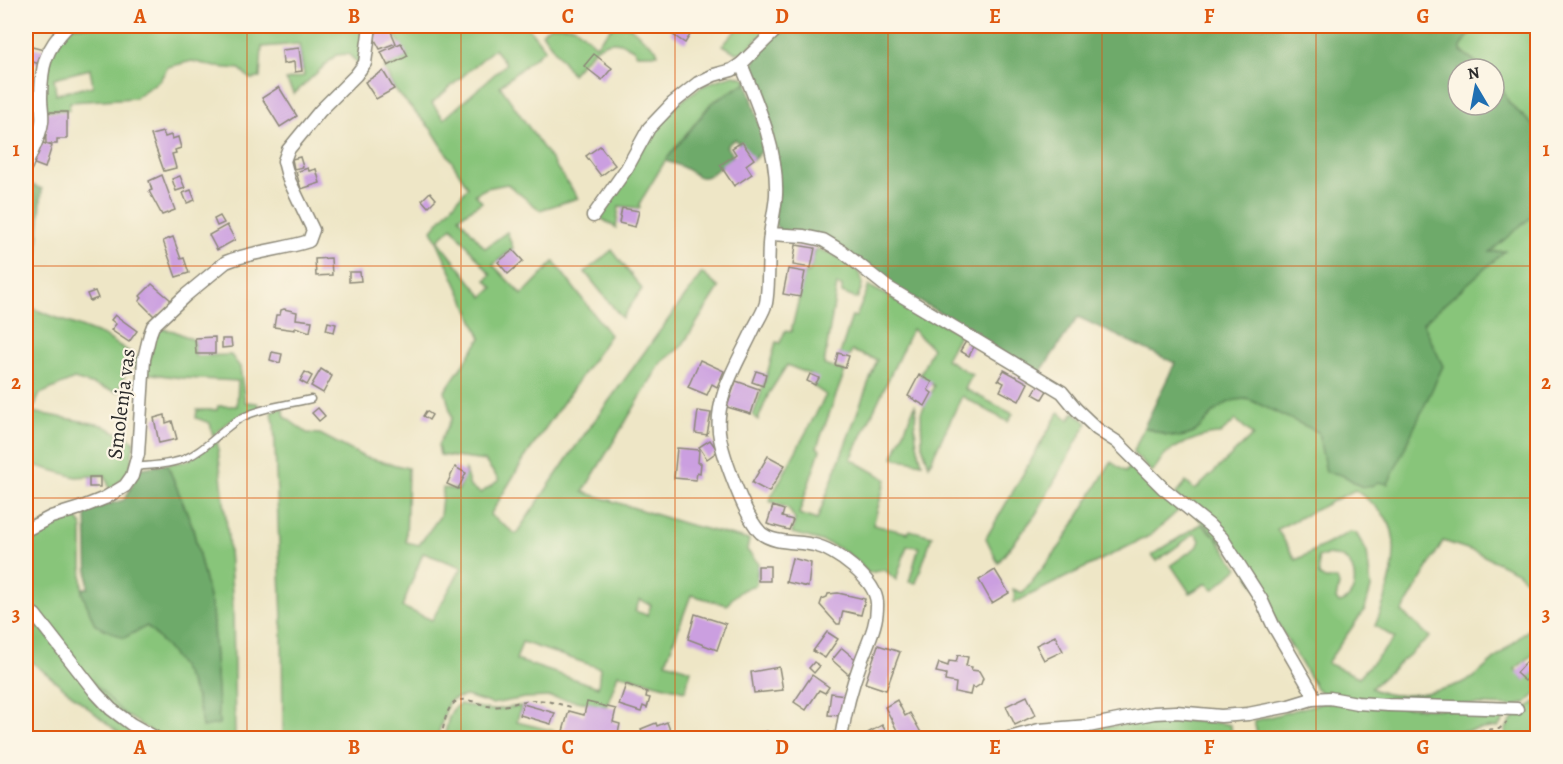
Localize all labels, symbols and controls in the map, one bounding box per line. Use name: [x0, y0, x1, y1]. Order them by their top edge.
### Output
text: A: [133, 3, 147, 30]
text: B: [348, 3, 360, 30]
text: C: [562, 3, 574, 30]
text: D: [775, 3, 789, 30]
text: E: [989, 3, 1001, 30]
text: F: [1204, 3, 1215, 30]
text: G: [1416, 3, 1430, 30]
north arrow: [1446, 57, 1506, 117]
text: N: [1466, 61, 1482, 85]
text: 1: [12, 136, 20, 163]
text: 1: [1542, 136, 1550, 163]
street label: Smolenja vas: [100, 347, 142, 461]
text: 2: [11, 369, 21, 396]
text: 2: [1541, 369, 1551, 396]
text: 3: [12, 601, 20, 628]
text: 3: [1542, 601, 1550, 628]
text: A: [133, 734, 147, 761]
text: B: [348, 734, 360, 761]
text: C: [562, 734, 574, 761]
text: D: [775, 734, 789, 761]
text: E: [989, 734, 1001, 761]
text: F: [1204, 734, 1215, 761]
text: G: [1416, 734, 1430, 761]

